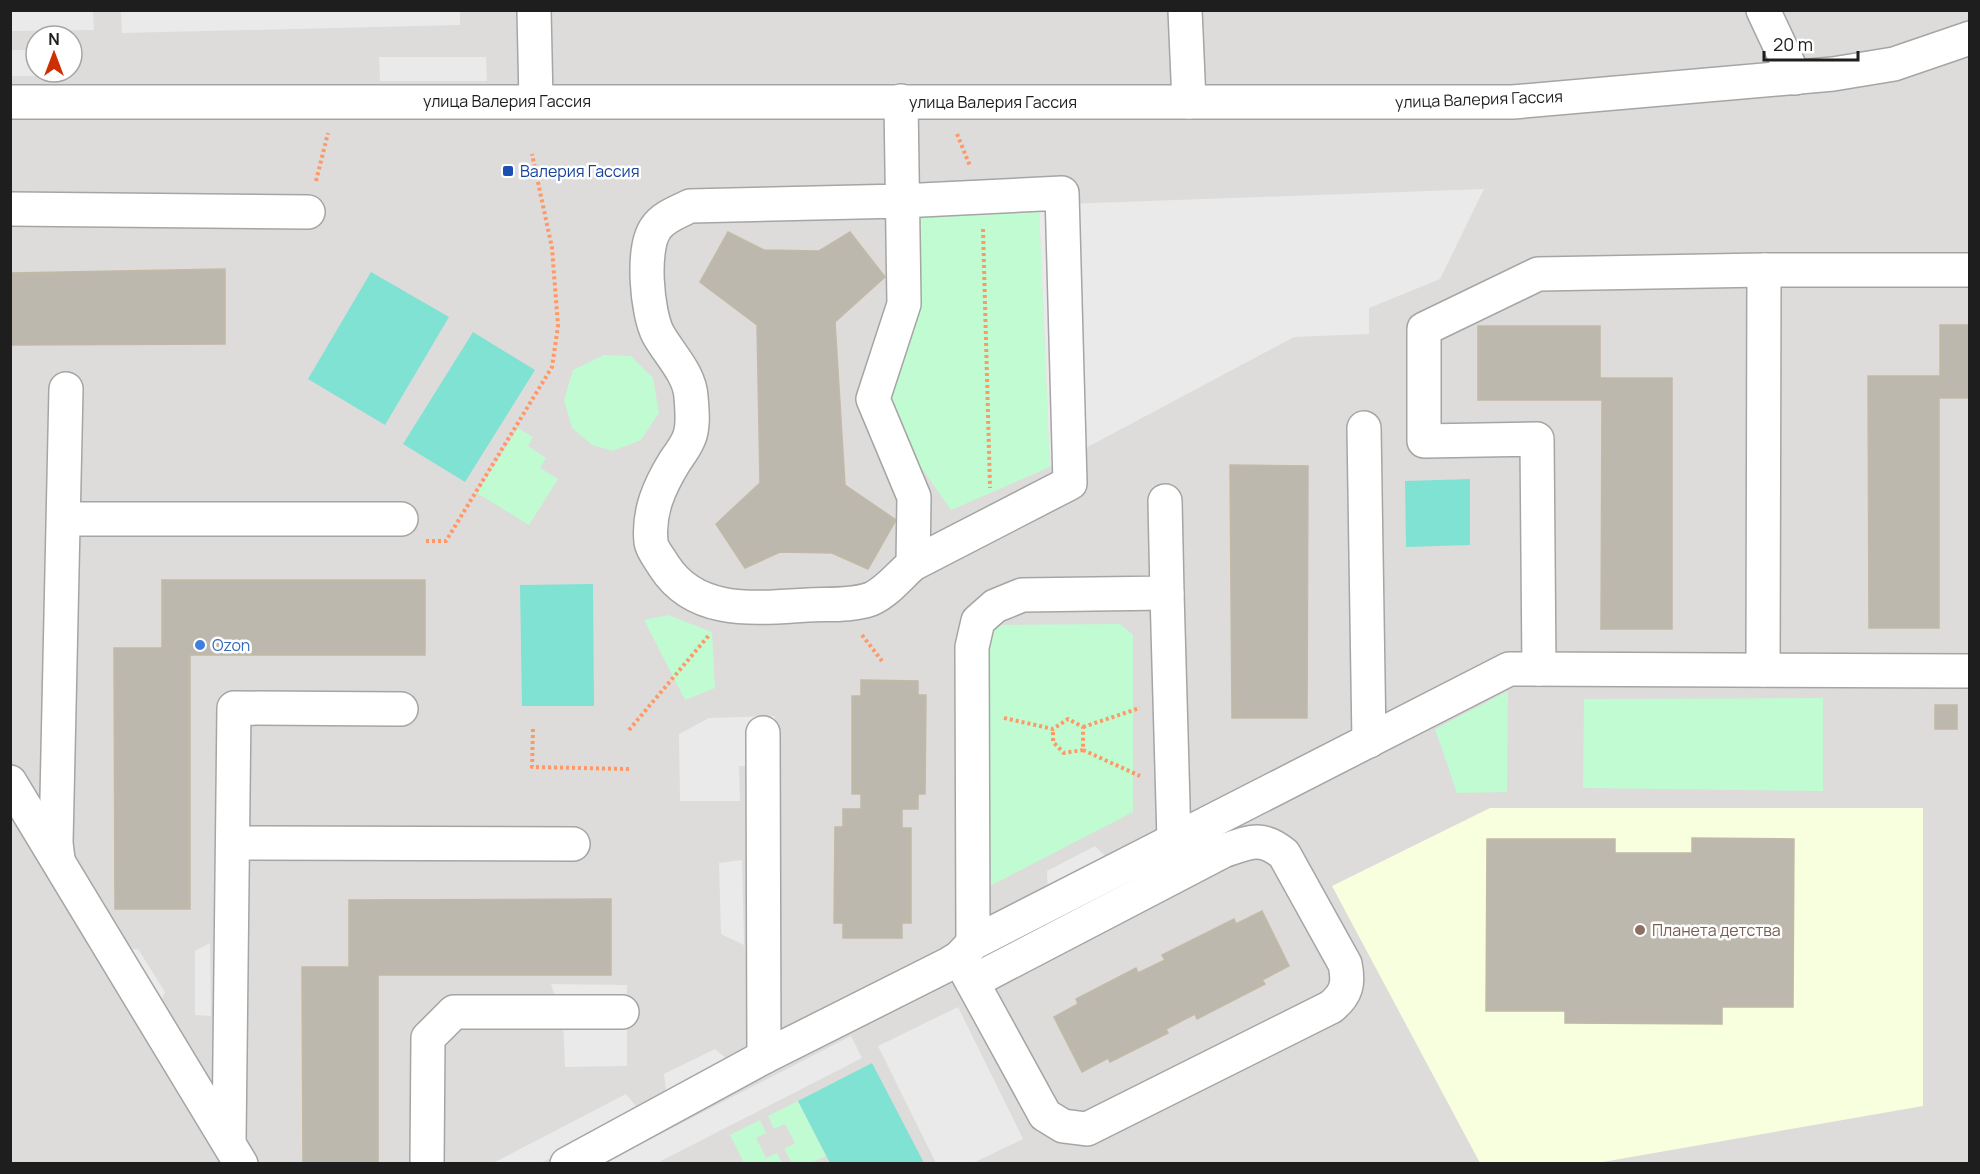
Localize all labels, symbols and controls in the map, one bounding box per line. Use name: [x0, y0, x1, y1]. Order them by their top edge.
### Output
north arrow: [24, 24, 84, 84]
scale bar: [1764, 24, 1858, 62]
text: N: [48, 28, 60, 50]
text: 20 m: [1773, 32, 1813, 56]
street label: улица Валерия Гассия: [1395, 85, 1563, 113]
street label: улица Валерия Гассия: [423, 90, 591, 112]
street label: улица Валерия Гассия: [909, 91, 1077, 113]
place label: Валерия Гассия: [520, 160, 640, 182]
marker: Валерия Гассия: [501, 164, 515, 178]
place label: Ozon: [212, 634, 250, 656]
marker: Ozon: [193, 638, 207, 652]
place label: Планета детства: [1652, 919, 1781, 941]
marker: Планета детства: [1633, 923, 1647, 937]

